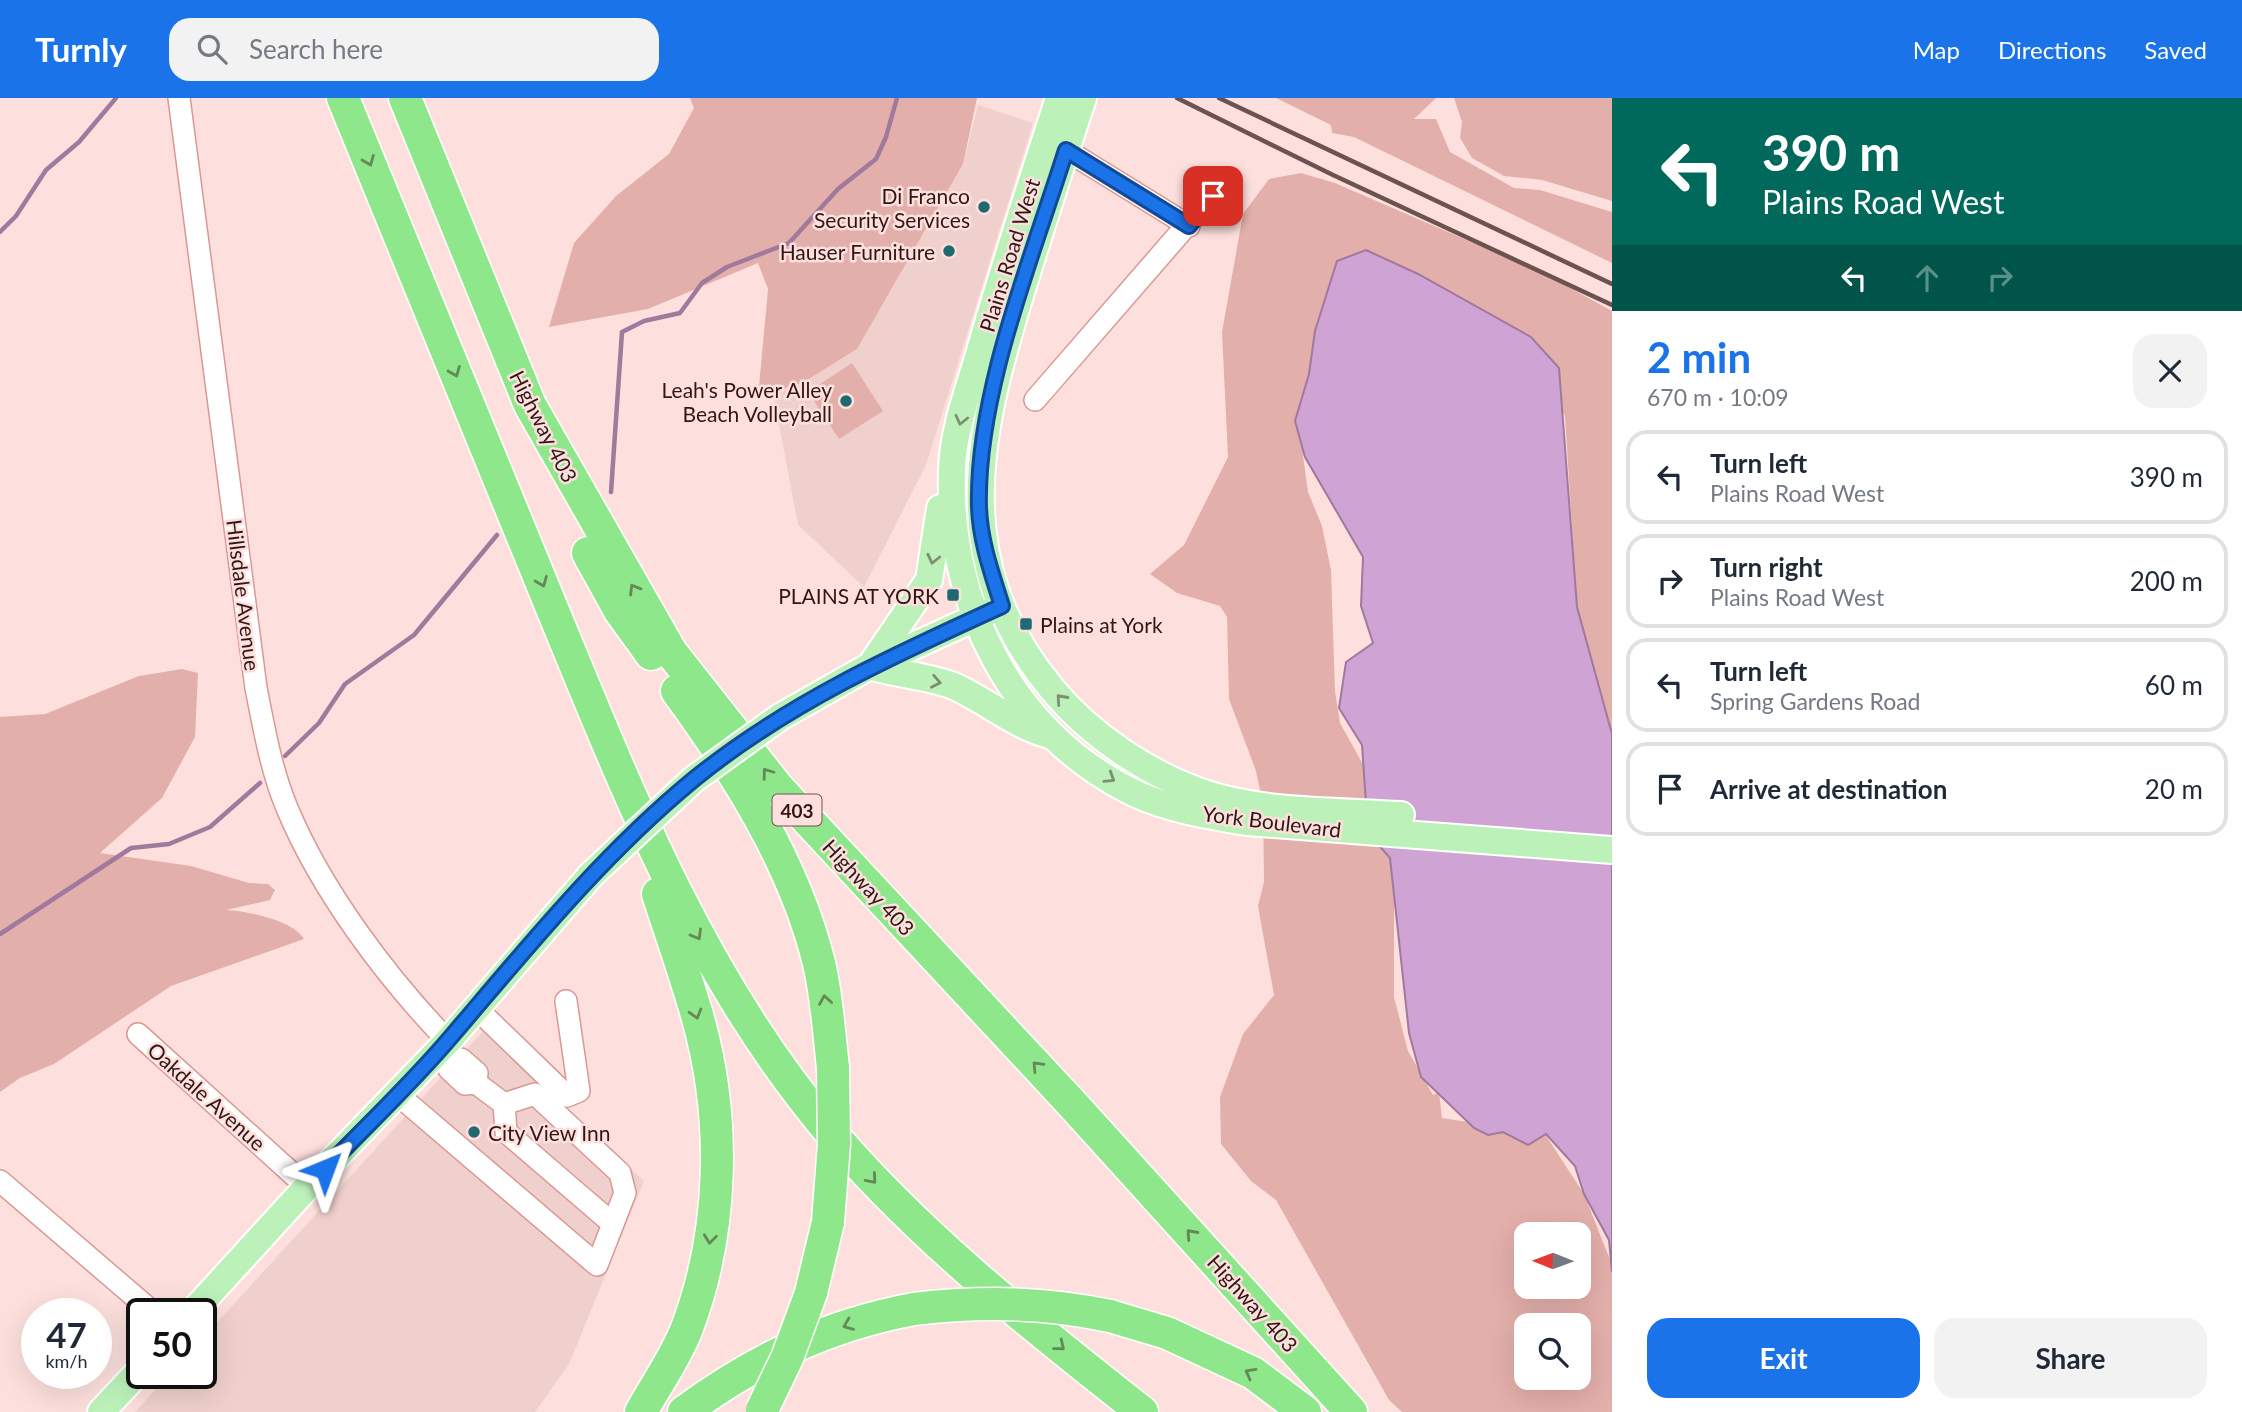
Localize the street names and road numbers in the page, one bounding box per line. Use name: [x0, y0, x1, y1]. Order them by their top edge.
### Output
street label: Plains Road West: [974, 175, 1044, 335]
street label: Highway 403: [505, 366, 583, 486]
street label: Hillsdale Avenue: [222, 518, 266, 672]
road number: 403: [772, 794, 822, 825]
street label: York Boulevard: [1201, 800, 1343, 842]
street label: Highway 403: [818, 834, 920, 940]
street label: Oakdale Avenue: [143, 1037, 271, 1155]
street label: Highway 403: [1203, 1249, 1303, 1357]

